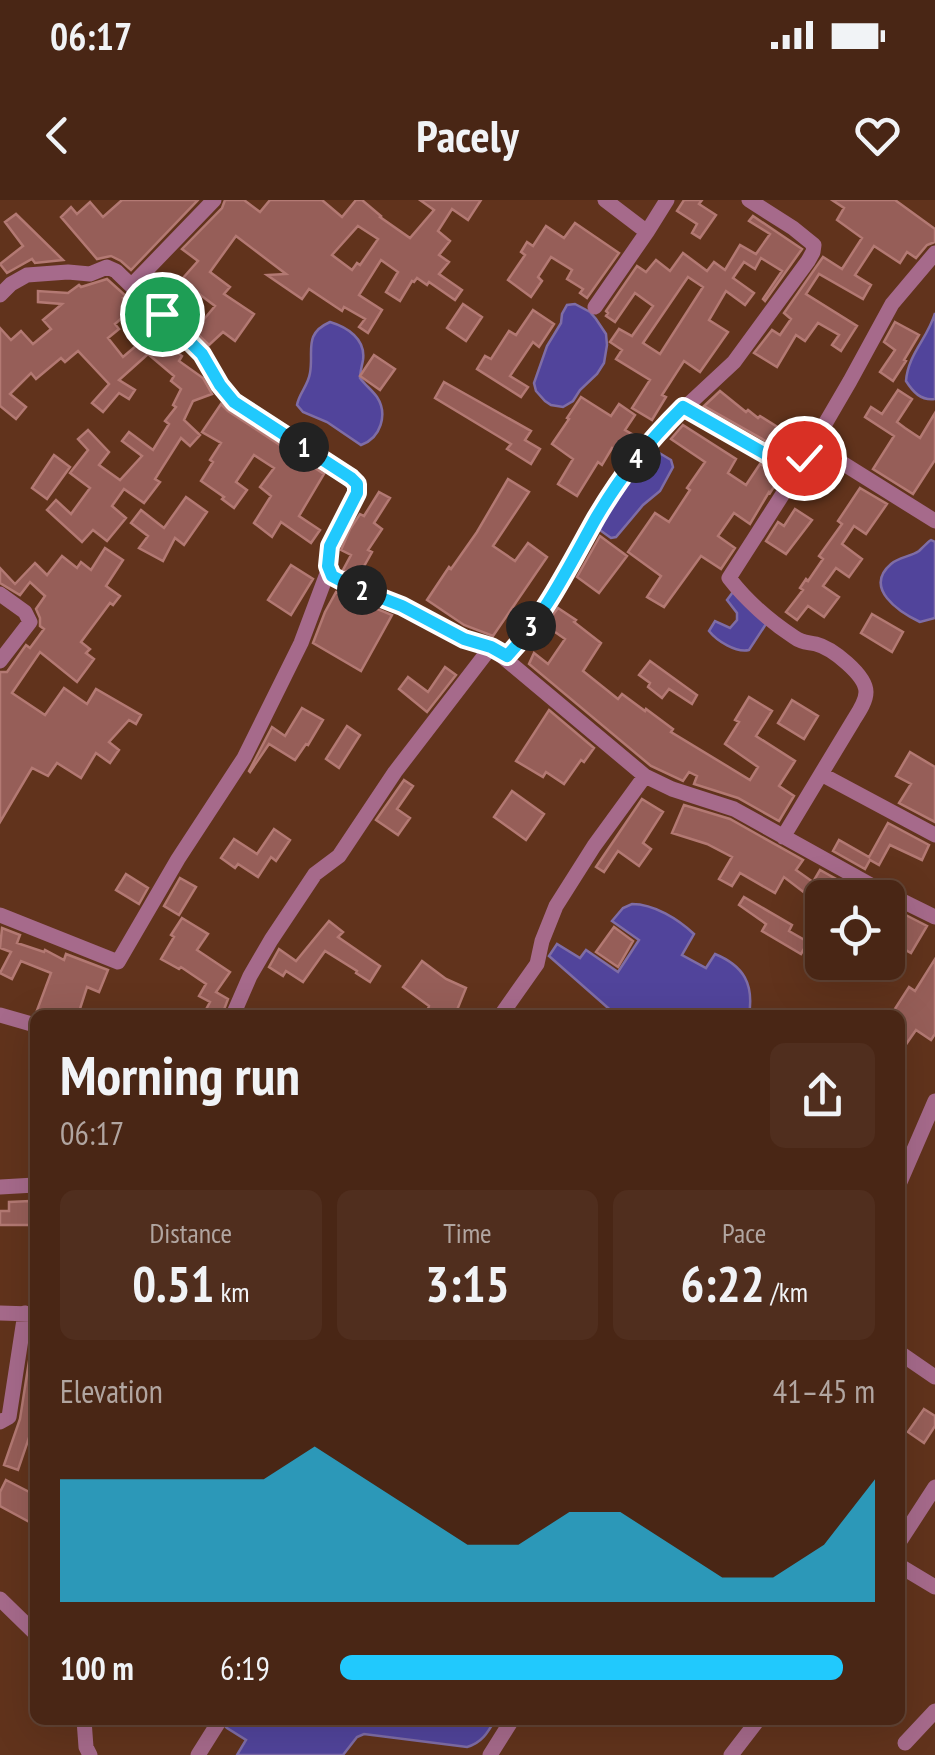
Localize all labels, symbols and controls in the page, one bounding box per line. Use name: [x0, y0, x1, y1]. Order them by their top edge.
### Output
text: 06:17: [50, 11, 132, 60]
text: Pacely: [416, 106, 519, 164]
icon: back: [30, 108, 85, 163]
icon: heart: [850, 108, 905, 163]
pin: [120, 272, 205, 357]
icon: arrive: [135, 287, 190, 342]
pin: [762, 416, 847, 501]
pin: 1: [279, 422, 329, 472]
text: 1: [297, 428, 311, 465]
icon: check: [777, 431, 832, 486]
pin: 4: [611, 433, 661, 483]
text: 4: [629, 439, 643, 476]
pin: 2: [337, 565, 387, 615]
text: 2: [355, 571, 369, 608]
pin: 3: [506, 601, 556, 651]
text: 3: [524, 607, 538, 644]
map controls: [805, 880, 905, 980]
button: locate: [805, 880, 905, 980]
text: Morning run: [60, 1039, 300, 1110]
button: share: [770, 1043, 875, 1148]
text: 06:17: [60, 1112, 124, 1154]
text: Distance: [150, 1214, 232, 1251]
text: Time: [443, 1214, 492, 1251]
text: Pace: [722, 1214, 766, 1251]
text: 0.51: [132, 1251, 214, 1316]
text: 3:15: [425, 1251, 510, 1316]
text: 6:22: [680, 1251, 765, 1316]
text: km: [214, 1273, 250, 1310]
text: /km: [765, 1273, 808, 1310]
text: Elevation: [60, 1370, 163, 1412]
text: 41–45 m: [773, 1370, 875, 1412]
text: 100 m: [60, 1647, 134, 1689]
text: 6:19: [220, 1647, 270, 1689]

